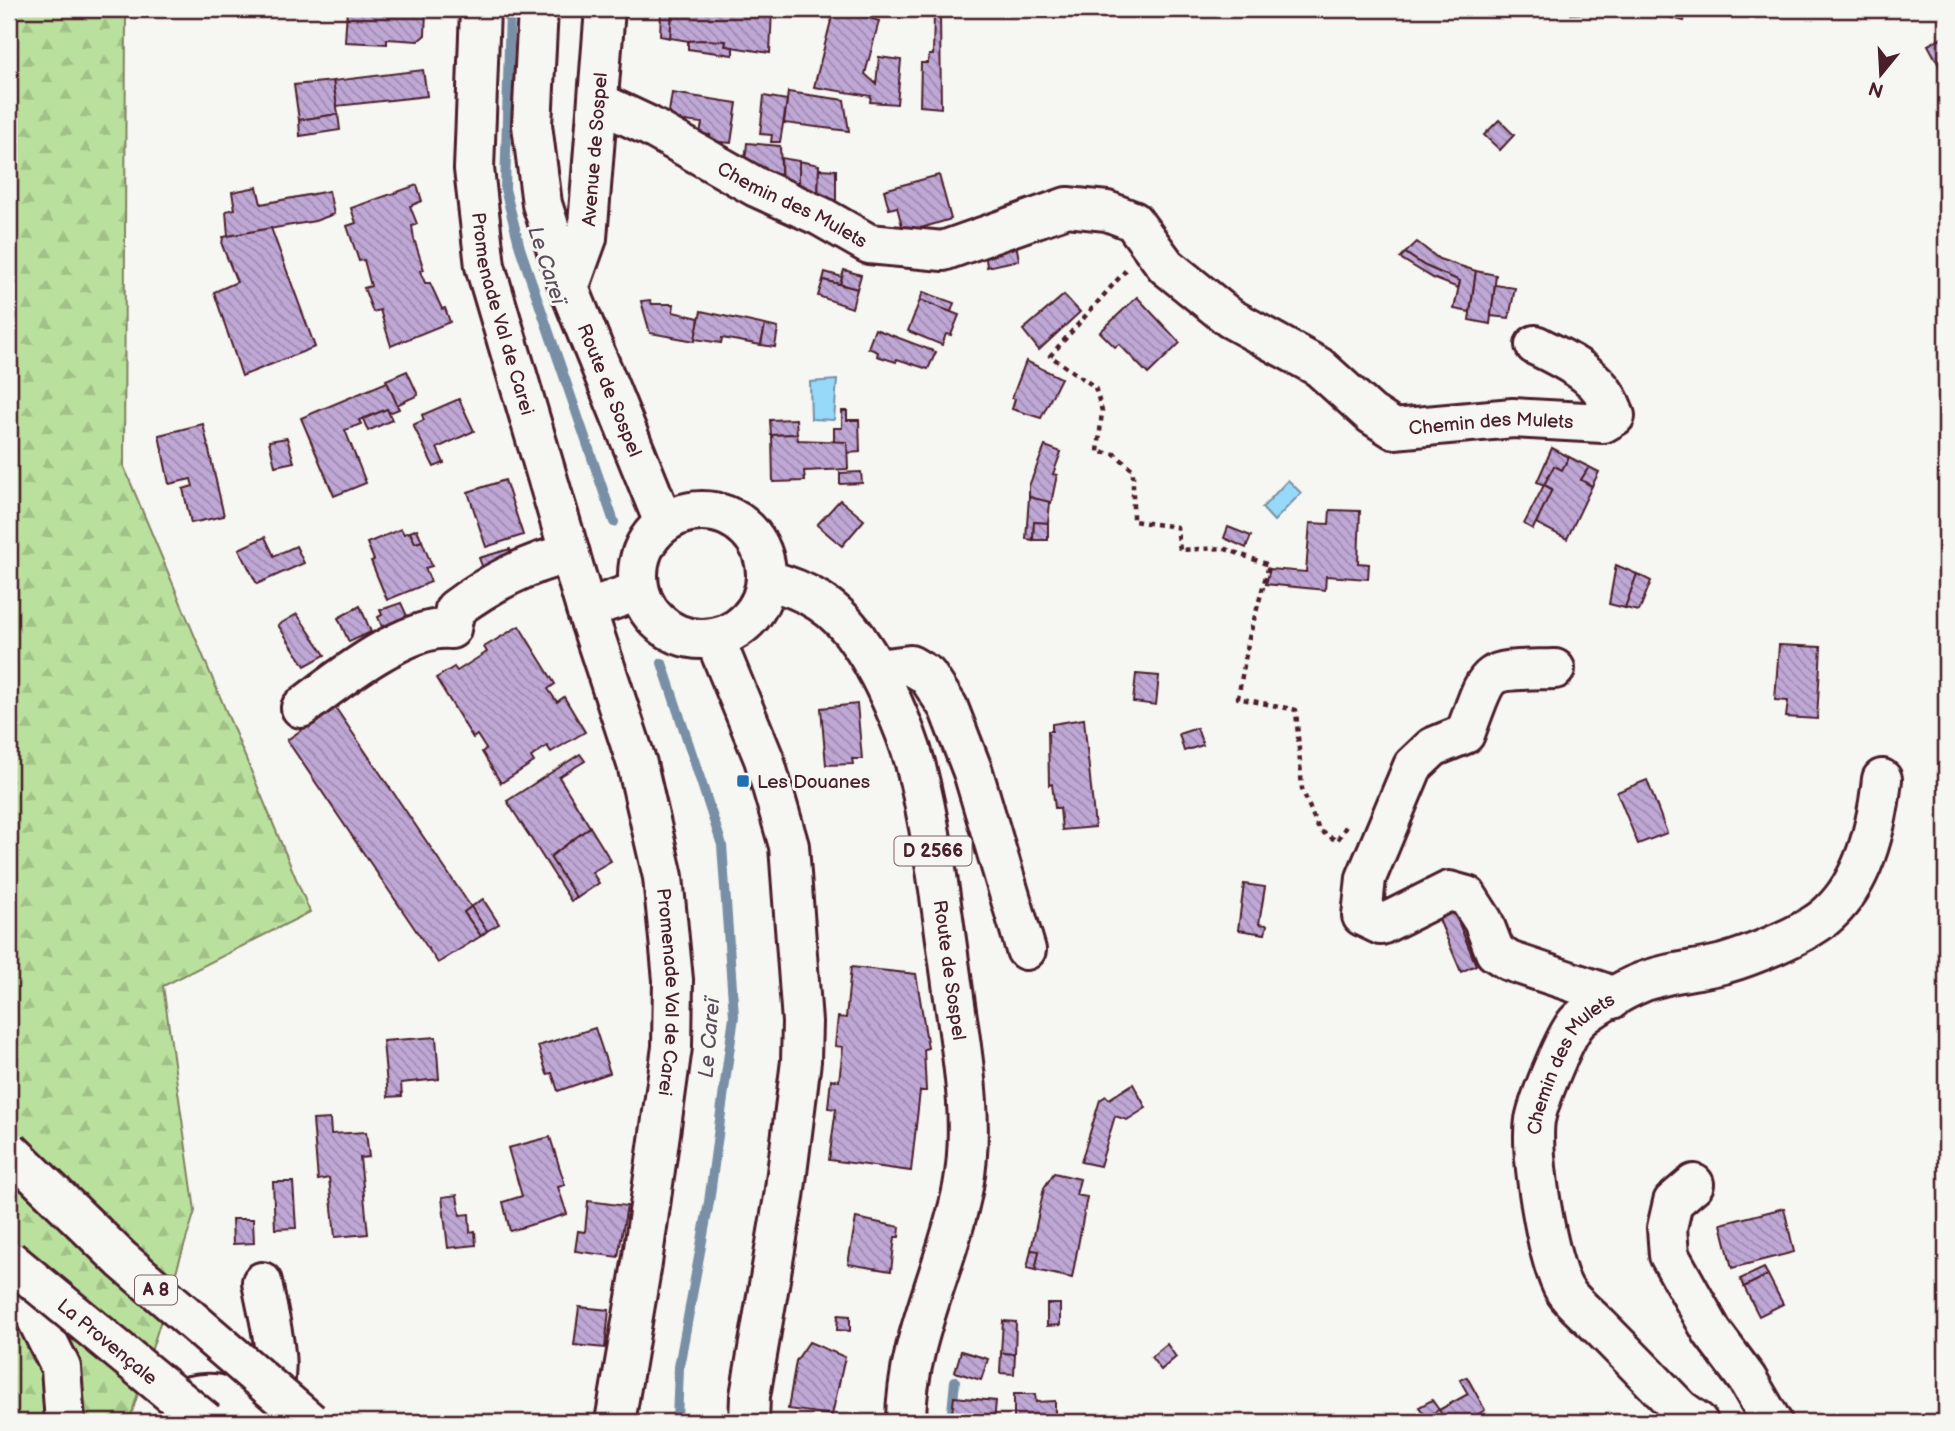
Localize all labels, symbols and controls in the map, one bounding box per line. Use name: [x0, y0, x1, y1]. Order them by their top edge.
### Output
north arrow: [1846, 38, 1916, 108]
street label: Avenue de Sospel: [578, 72, 613, 227]
text: N: [1866, 76, 1887, 102]
street label: Chemin des Mulets: [713, 157, 871, 254]
street label: Promenade Val de Carei: [466, 211, 538, 418]
water label: Le Careï: [522, 223, 572, 310]
street label: Route de Sospel: [572, 321, 646, 460]
street label: Chemin des Mulets: [1408, 408, 1574, 441]
place label: Les Douanes: [757, 771, 870, 794]
marker: Les Douanes: [735, 773, 751, 789]
road number: D 2566: [894, 836, 972, 866]
street label: Promenade Val de Carei: [651, 887, 683, 1097]
street label: Route de Sospel: [928, 899, 970, 1042]
street label: Chemin des Mulets: [1524, 988, 1619, 1135]
water label: Le Careï: [694, 994, 726, 1079]
road number: A 8: [135, 1275, 177, 1304]
street label: La Provençale: [52, 1295, 162, 1390]

